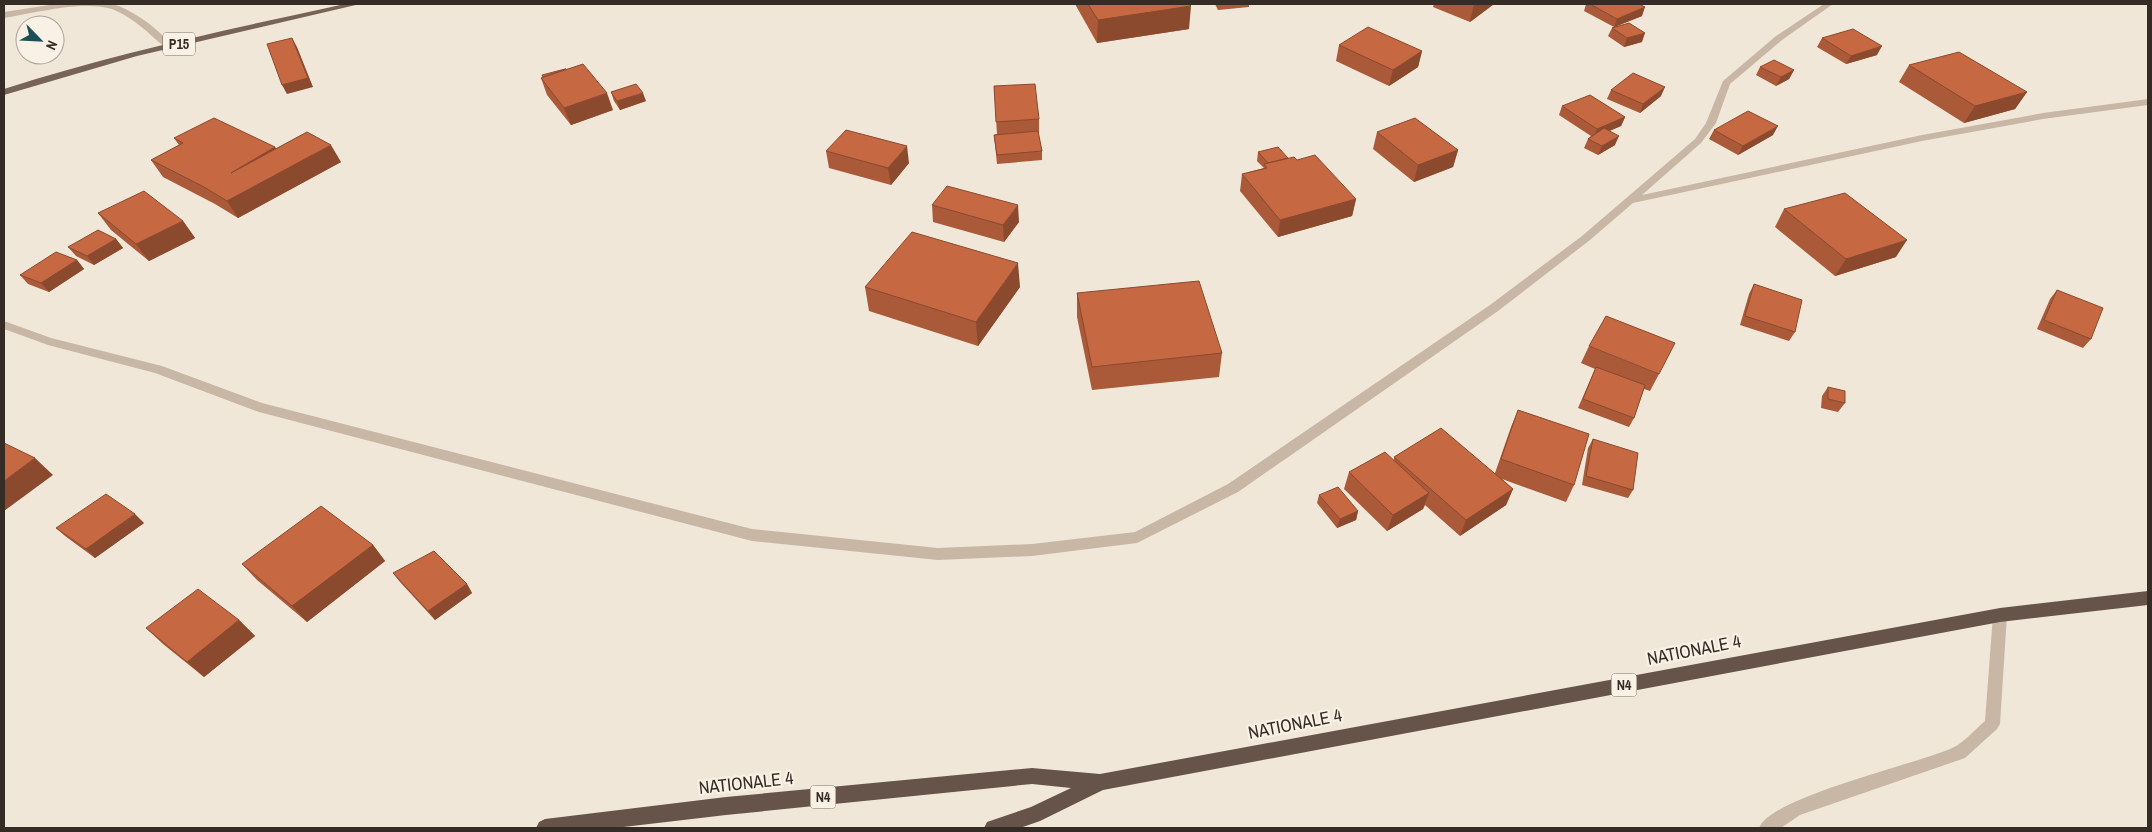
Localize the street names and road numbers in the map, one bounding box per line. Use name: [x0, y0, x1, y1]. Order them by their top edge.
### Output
road number: P15: [163, 33, 195, 56]
street label: NATIONALE 4: [1645, 628, 1743, 671]
road number: N4: [1612, 674, 1636, 696]
street label: NATIONALE 4: [1246, 702, 1344, 745]
street label: NATIONALE 4: [697, 765, 794, 800]
road number: N4: [810, 786, 836, 809]

